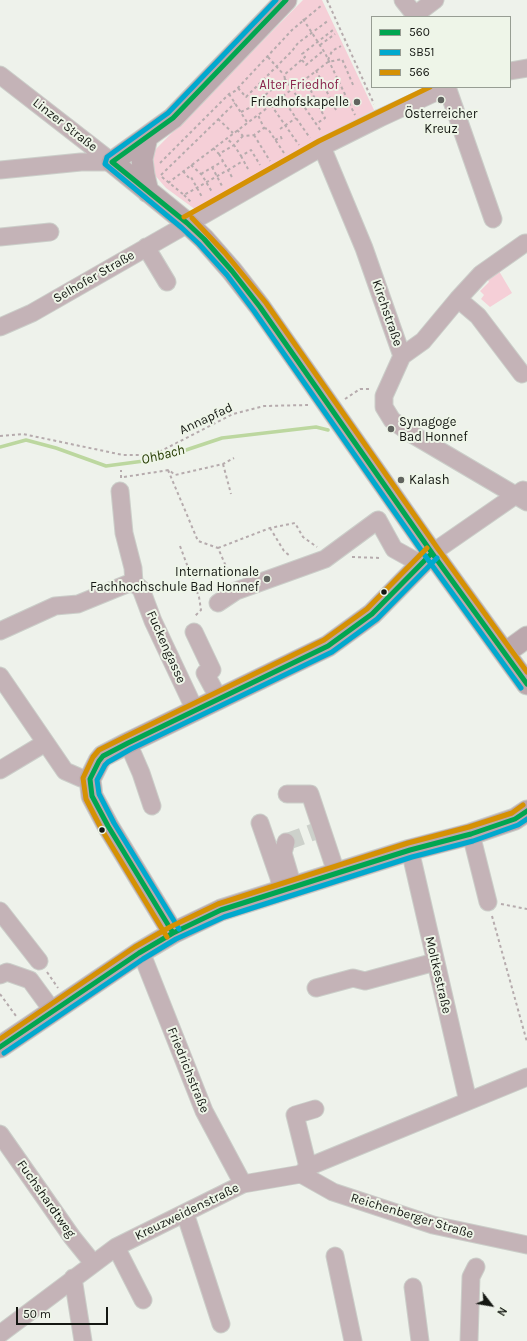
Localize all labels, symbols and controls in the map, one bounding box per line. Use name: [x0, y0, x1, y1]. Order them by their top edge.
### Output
legend: [371, 16, 511, 88]
text: 560: [409, 25, 430, 39]
text: SB51: [409, 45, 434, 59]
text: 566: [409, 65, 430, 79]
park label: Alter Friedhof: [259, 77, 339, 93]
place label: Friedhofskapelle: [251, 94, 349, 110]
street label: Linzer Straße: [30, 95, 100, 155]
marker: Österreicher Kreuz: [436, 95, 446, 105]
marker: Friedhofskapelle: [352, 97, 362, 107]
place label: Österreicher Kreuz: [405, 106, 477, 137]
street label: Selhofer Straße: [51, 247, 137, 307]
street label: Kirchstraße: [368, 278, 406, 348]
street label: Annapfad: [177, 400, 235, 438]
place label: Synagoge Bad Honnef: [399, 414, 468, 445]
marker: Synagoge Bad Honnef: [386, 424, 396, 434]
water label: Ohbach: [139, 441, 187, 469]
place label: Kalash: [409, 472, 450, 488]
marker: Kalash: [396, 475, 406, 485]
place label: Internationale Fachhochschule Bad Honnef: [90, 564, 259, 595]
marker: Internationale Fachhochschule Bad Honnef: [262, 574, 272, 584]
unlabelled marker: [379, 587, 389, 597]
street label: Fuckengasse: [143, 608, 189, 686]
unlabelled marker: [97, 825, 107, 835]
street label: Moltkestraße: [422, 935, 454, 1015]
street label: Friedrichstraße: [164, 1025, 212, 1115]
street label: Fuchshardtweg: [13, 1157, 79, 1241]
street label: Kreuzweidenstraße: [132, 1180, 242, 1244]
street label: Reichenberger Straße: [349, 1190, 475, 1242]
north arrow: [471, 1285, 511, 1325]
scale bar: [18, 1299, 110, 1325]
text: N: [494, 1305, 509, 1318]
text: 50 m: [23, 1307, 51, 1321]

